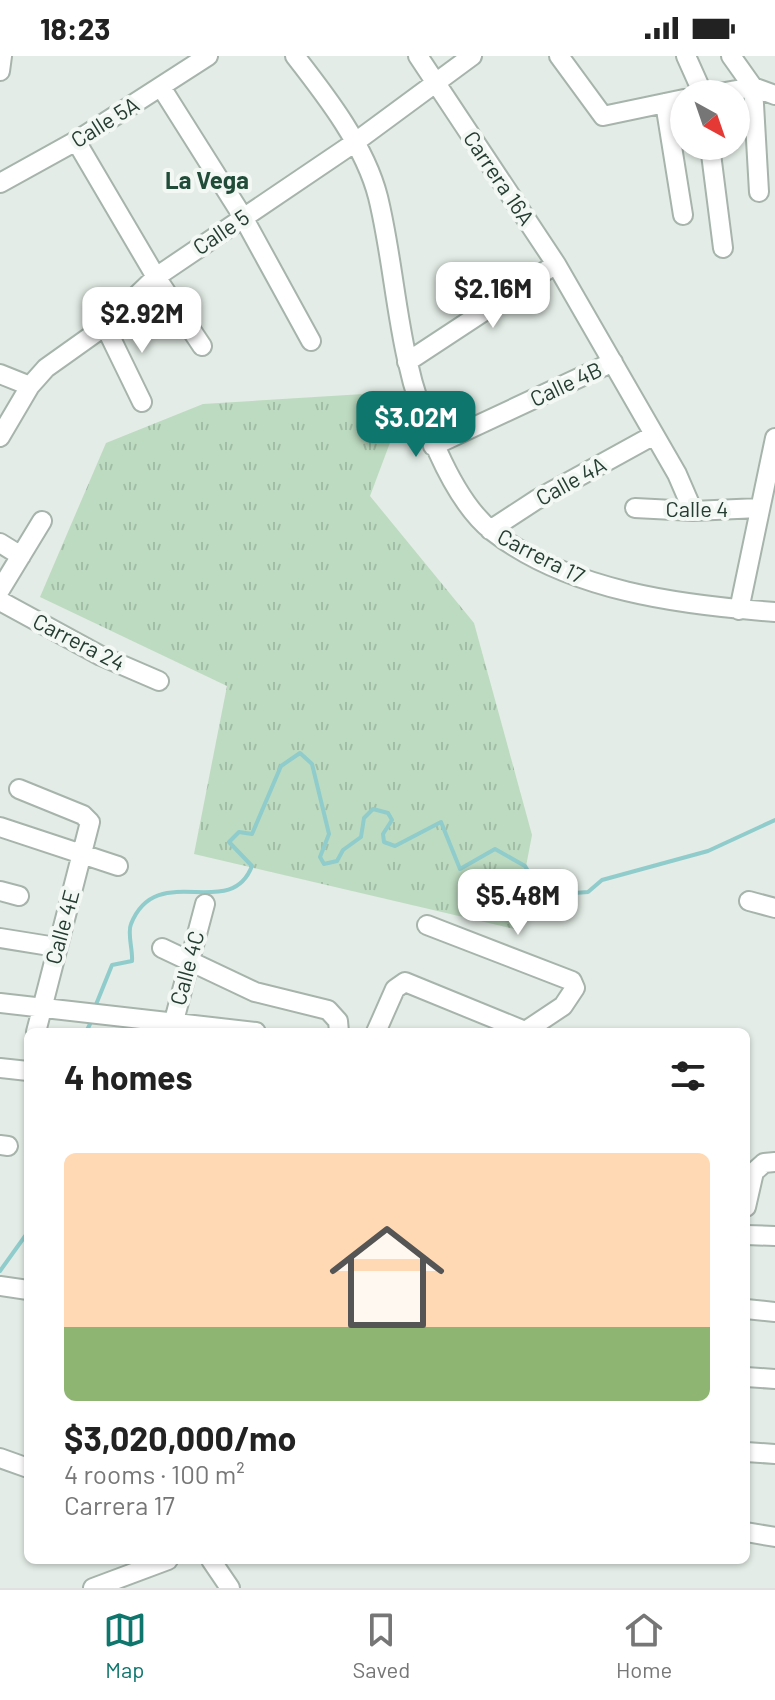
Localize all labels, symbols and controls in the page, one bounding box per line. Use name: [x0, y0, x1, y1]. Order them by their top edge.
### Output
text: 18:23: [40, 10, 110, 46]
north arrow: [670, 80, 750, 160]
map controls: [670, 80, 750, 160]
street label: Calle 5A: [66, 90, 143, 152]
street label: Carrera 16A: [459, 125, 541, 230]
district label: La Vega: [165, 165, 249, 194]
street label: Calle 5: [187, 203, 253, 259]
pin: $2.16M: [428, 262, 558, 330]
text: $2.16M: [454, 272, 532, 303]
pin: $2.92M: [77, 287, 207, 355]
text: $2.92M: [100, 297, 184, 328]
street label: Calle 4B: [525, 355, 606, 411]
pin: $3.02M: [351, 391, 481, 459]
text: $3.02M: [374, 401, 458, 432]
street label: Calle 4A: [531, 450, 610, 510]
street label: Calle 4: [666, 495, 728, 521]
street label: Carrera 17: [494, 522, 589, 588]
street label: Carrera 24: [29, 607, 130, 675]
pin: $5.48M: [453, 869, 583, 937]
text: $5.48M: [476, 879, 560, 910]
street label: Calle 4E: [39, 887, 83, 967]
street label: Calle 4C: [164, 928, 208, 1008]
icon: filters: [666, 1054, 710, 1098]
text: 4 homes: [64, 1056, 193, 1097]
icon: home: [315, 1205, 459, 1349]
text: $3,020,000/mo: [64, 1417, 296, 1458]
text: 4 rooms · 100 m²: [64, 1458, 245, 1489]
text: Carrera 17: [64, 1489, 175, 1520]
tab: Map: [103, 1608, 147, 1682]
tab: Saved: [353, 1608, 410, 1682]
tab: Home: [616, 1608, 672, 1682]

